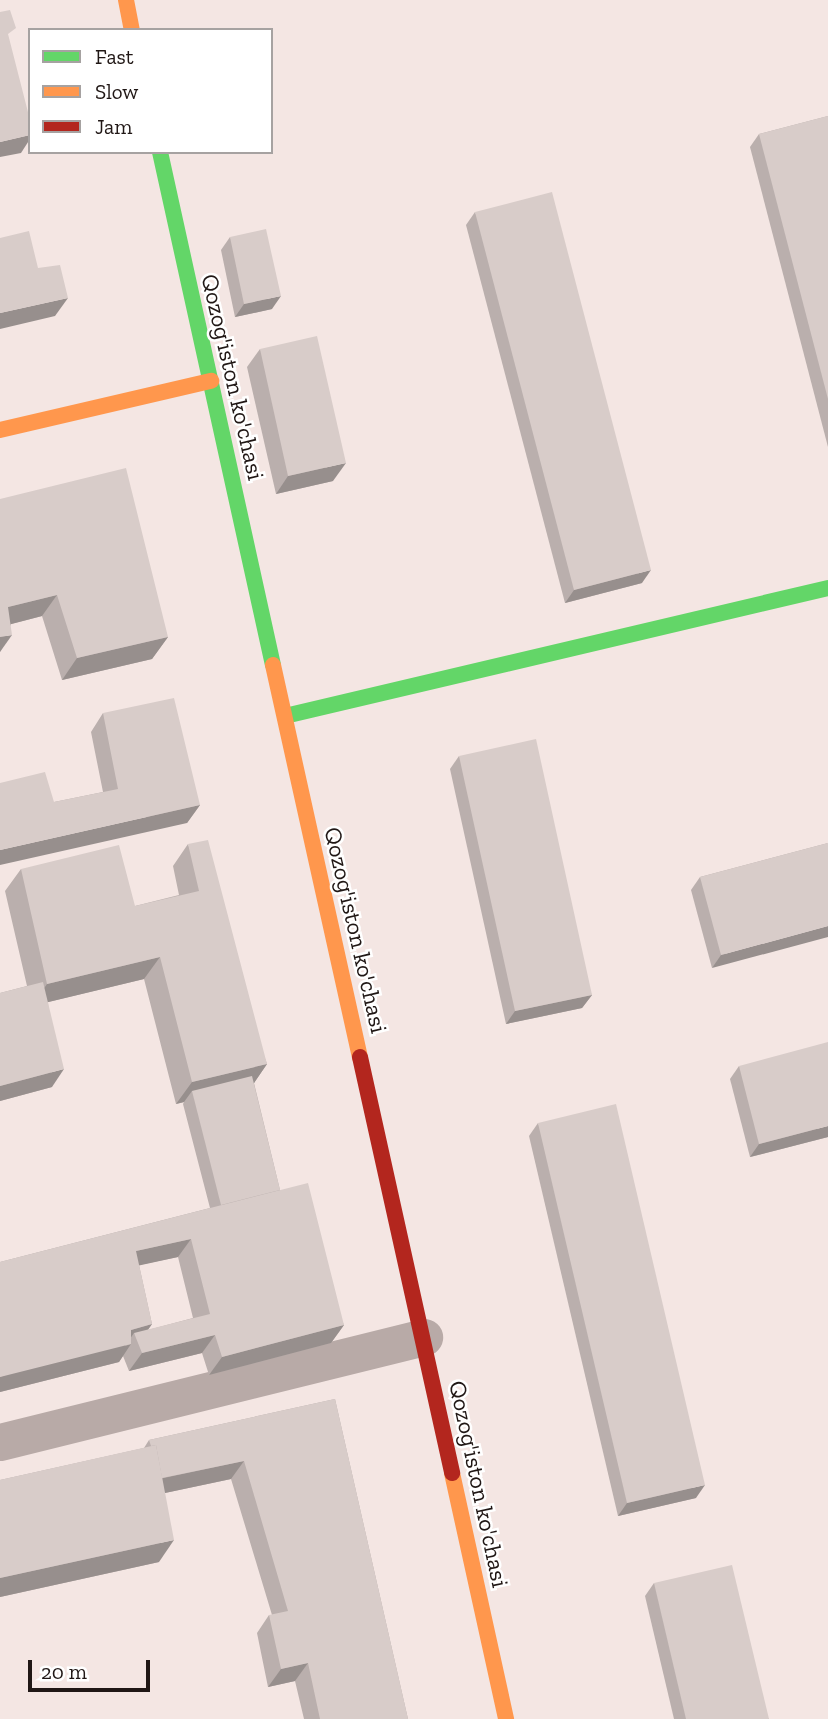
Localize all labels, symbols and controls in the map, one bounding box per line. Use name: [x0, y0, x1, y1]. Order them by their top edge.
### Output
legend: [28, 28, 273, 154]
text: Fast: [95, 44, 134, 69]
text: Slow: [95, 79, 138, 104]
text: Jam: [95, 114, 132, 139]
street label: Qozog'iston ko'chasi: [195, 271, 271, 483]
street label: Qozog'iston ko'chasi: [318, 824, 394, 1036]
street label: Qozog'iston ko'chasi: [443, 1378, 515, 1590]
scale bar: [32, 1646, 154, 1690]
text: 20 m: [41, 1659, 87, 1684]

